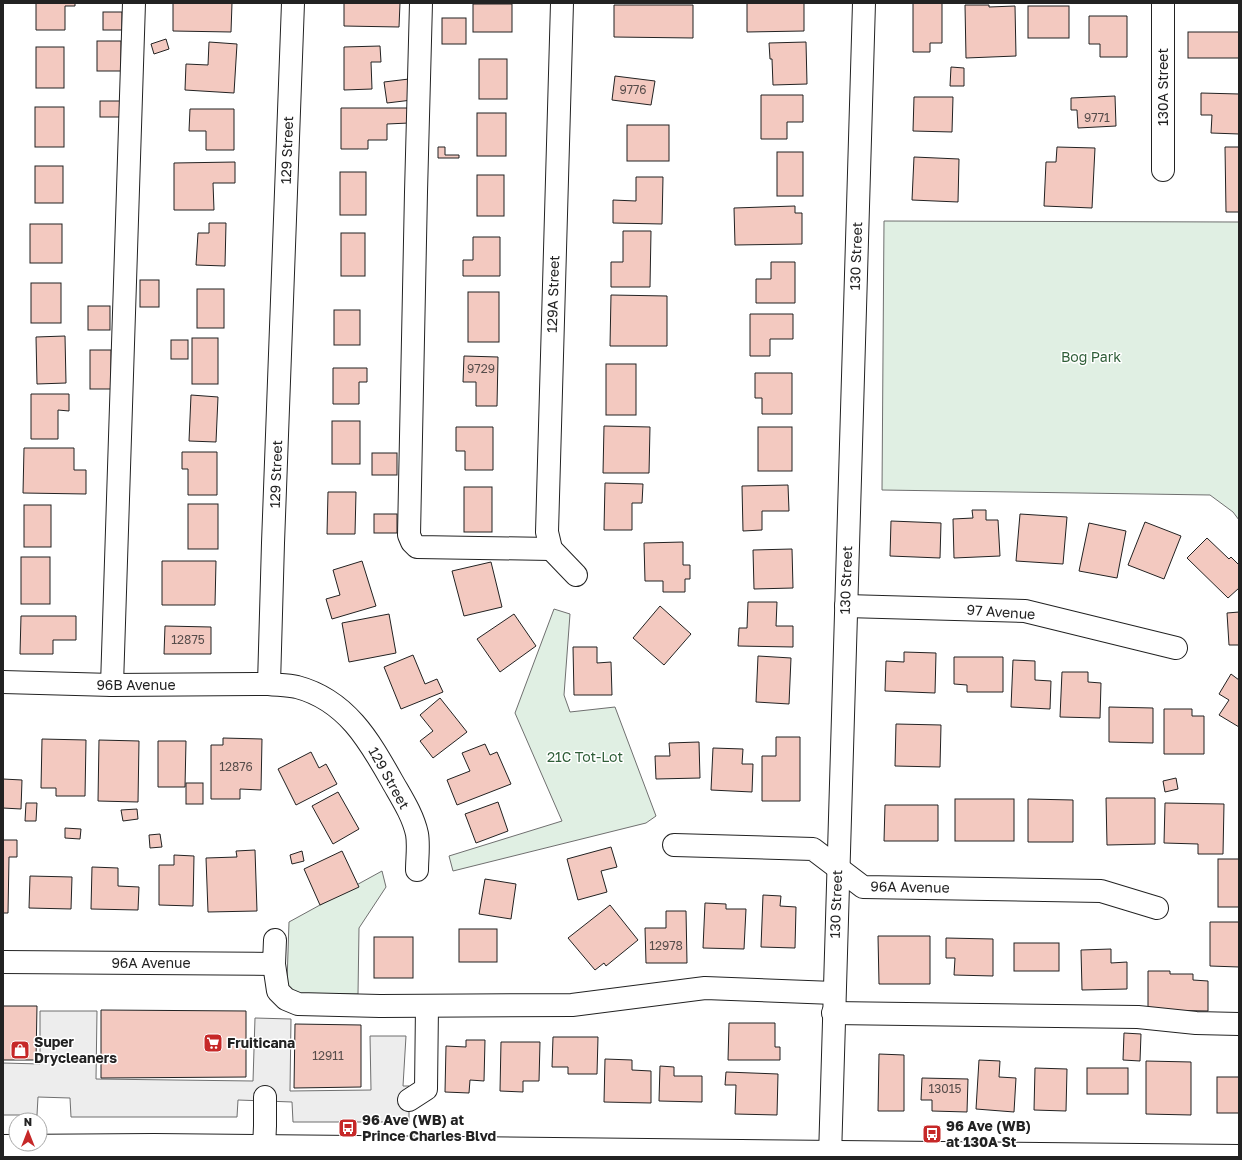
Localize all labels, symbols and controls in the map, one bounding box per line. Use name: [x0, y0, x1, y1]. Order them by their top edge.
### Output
street label: 130A Street: [1154, 48, 1171, 126]
house number: 9776: [619, 82, 647, 97]
house number: 9771: [1084, 110, 1110, 125]
street label: 129 Street: [277, 116, 296, 184]
street label: 130 Street: [846, 221, 865, 291]
street label: 129A Street: [543, 255, 562, 333]
park label: Bog Park: [1061, 348, 1121, 365]
house number: 9729: [467, 361, 495, 376]
street label: 129 Street: [266, 440, 285, 508]
street label: 130 Street: [836, 545, 855, 615]
street label: 97 Avenue: [966, 601, 1036, 622]
house number: 12875: [171, 632, 205, 647]
street label: 96B Avenue: [96, 676, 176, 693]
street label: 129 Street: [365, 744, 413, 812]
park label: 21C Tot-Lot: [547, 748, 623, 765]
house number: 12876: [219, 759, 253, 774]
street label: 130 Street: [826, 869, 845, 939]
street label: 96A Avenue: [870, 877, 950, 896]
house number: 12978: [649, 938, 683, 953]
street label: 96A Avenue: [111, 954, 191, 971]
supermarket icon: Fruiticana: [202, 1032, 224, 1054]
place label: Super Drycleaners: [34, 1033, 117, 1066]
place label: Fruiticana: [227, 1034, 295, 1051]
shop icon: Super Drycleaners: [9, 1039, 31, 1061]
house number: 12911: [312, 1048, 344, 1063]
house number: 13015: [928, 1081, 962, 1096]
place label: 96 Ave (WB) at Prince Charles Blvd: [362, 1111, 496, 1144]
north arrow: [8, 1112, 48, 1152]
text: N: [24, 1115, 32, 1128]
bus stop icon: 96 Ave (WB) at Prince Charles Blvd: [337, 1117, 359, 1139]
place label: 96 Ave (WB) at 130A St: [946, 1117, 1031, 1150]
bus stop icon: 96 Ave (WB) at 130A St: [921, 1123, 943, 1145]

